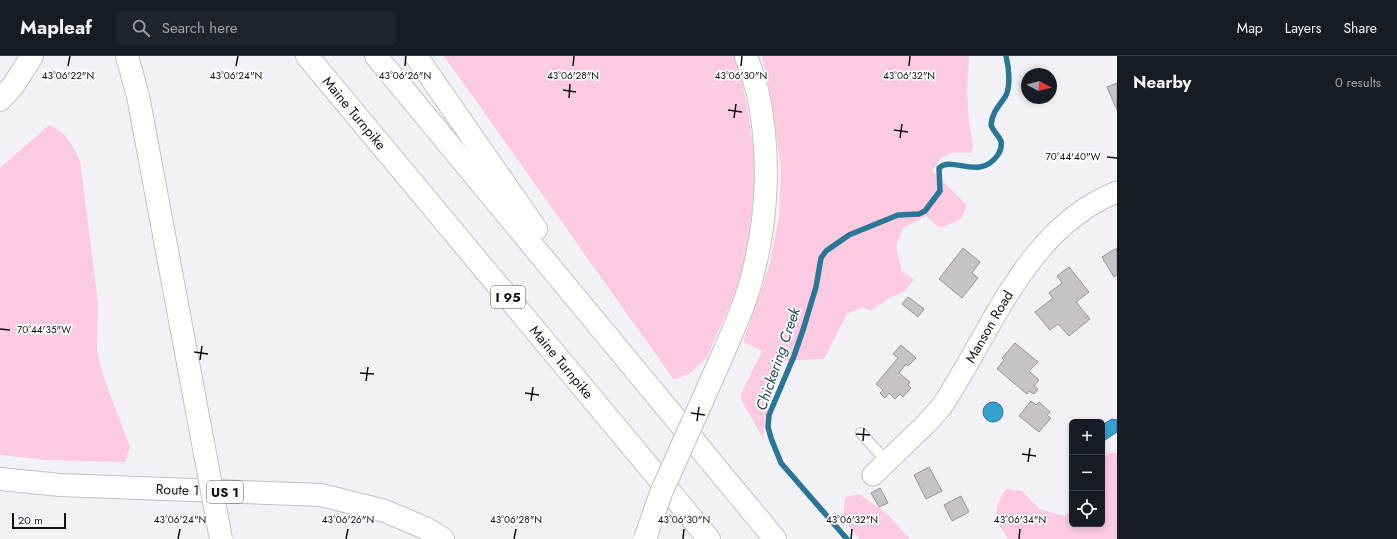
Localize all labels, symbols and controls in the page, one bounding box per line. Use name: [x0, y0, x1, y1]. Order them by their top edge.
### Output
search box: [116, 10, 396, 46]
text: Mapleaf: [20, 14, 92, 41]
icon: search: [130, 17, 152, 39]
text: Search here: [162, 17, 238, 39]
text: Map: [1237, 18, 1263, 38]
text: Layers: [1285, 18, 1321, 38]
text: Share: [1343, 18, 1377, 38]
text: 43°06'22"N: [42, 68, 94, 83]
text: 43°06'24"N: [210, 68, 262, 83]
text: 43°06'26"N: [379, 68, 431, 83]
text: 43°06'28"N: [547, 68, 599, 83]
text: 43°06'30"N: [715, 68, 767, 83]
text: 43°06'32"N: [883, 68, 935, 83]
north arrow: [1021, 68, 1057, 104]
text: Nearby: [1133, 70, 1191, 94]
street label: Maine Turnpike: [318, 72, 391, 154]
text: 0 results: [1335, 73, 1381, 92]
text: 70°44'40"W: [1046, 149, 1101, 164]
road number: I 95: [491, 286, 525, 308]
street label: Manson Road: [960, 286, 1018, 366]
water label: Chickering Creek: [750, 304, 806, 413]
street label: Maine Turnpike: [525, 321, 598, 403]
text: 70°44'35"W: [17, 322, 71, 337]
map controls: [1069, 419, 1105, 527]
button: +: [1069, 419, 1105, 455]
button: −: [1069, 455, 1105, 491]
street label: Route 1: [155, 479, 200, 500]
road number: US 1: [207, 481, 243, 503]
button: locate: [1069, 491, 1105, 527]
scale bar: [12, 511, 66, 530]
text: 20 m: [18, 512, 43, 528]
text: 43°06'24"N: [154, 512, 206, 527]
text: 43°06'26"N: [322, 512, 374, 527]
text: 43°06'28"N: [490, 512, 542, 527]
text: 43°06'30"N: [658, 512, 710, 527]
text: 43°06'32"N: [826, 512, 878, 527]
text: 43°06'34"N: [994, 512, 1046, 527]

